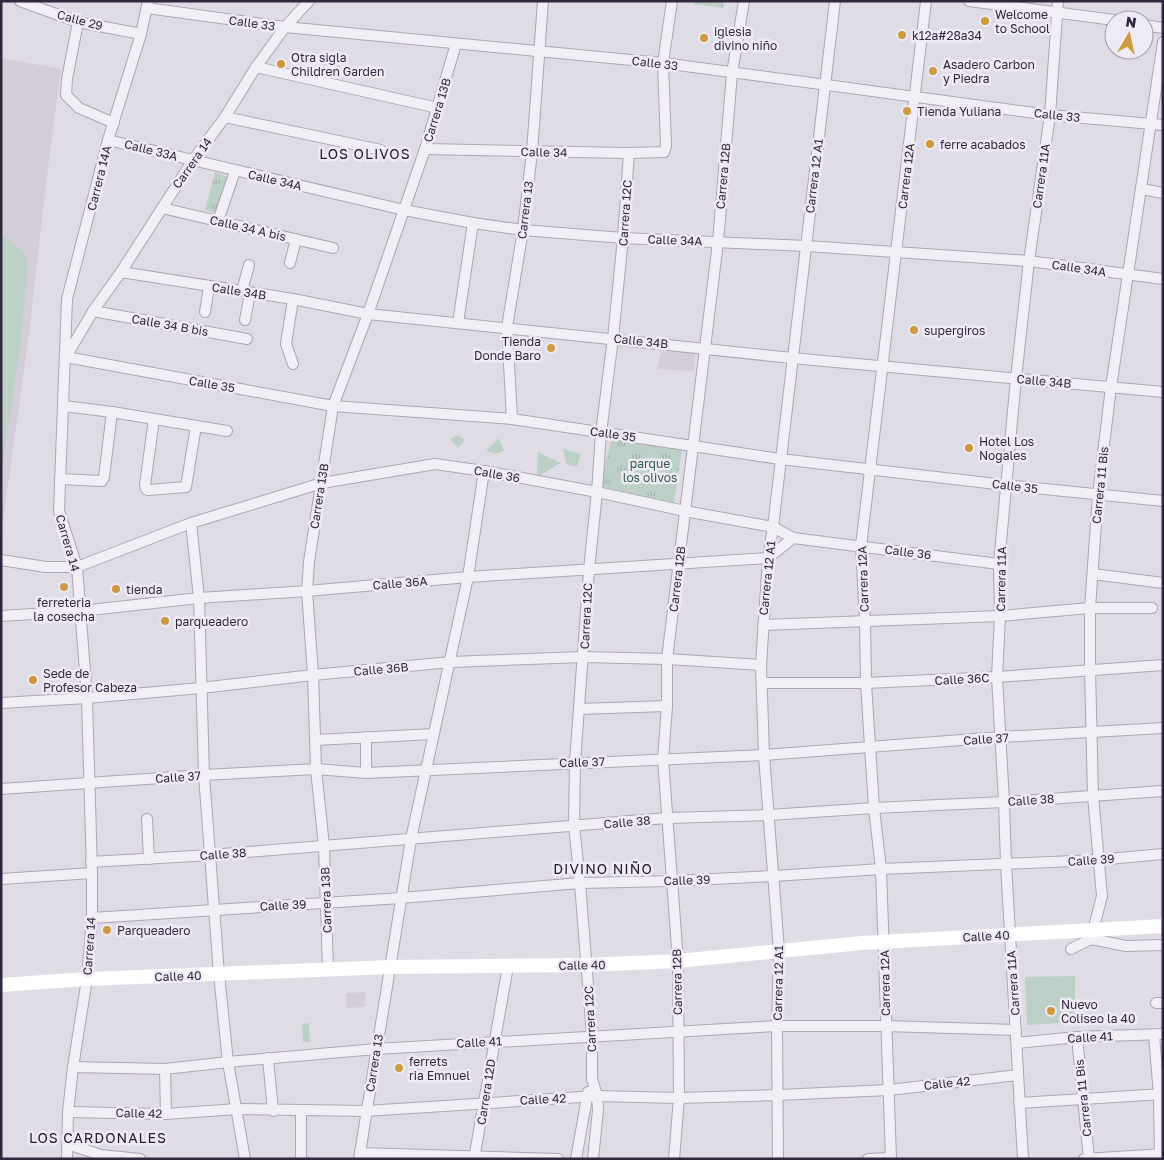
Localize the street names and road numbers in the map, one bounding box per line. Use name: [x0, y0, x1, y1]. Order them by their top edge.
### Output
street label: Calle 29: [56, 7, 104, 33]
street label: Calle 33: [228, 12, 276, 34]
street label: Calle 33: [631, 53, 679, 73]
street label: Carrera 13B: [420, 76, 454, 144]
street label: Calle 33: [1033, 105, 1081, 125]
street label: Carrera 14: [169, 135, 215, 191]
street label: Calle 33A: [123, 136, 179, 164]
street label: Carrera 12 A1: [802, 138, 826, 214]
street label: Carrera 12B: [713, 142, 733, 210]
street label: Carrera 12A: [895, 142, 917, 210]
street label: Carrera 11A: [1029, 143, 1053, 209]
street label: Carrera 14A: [84, 144, 114, 212]
street label: Calle 34: [520, 144, 568, 160]
street label: Calle 34A: [247, 167, 303, 193]
street label: Carrera 12C: [615, 179, 635, 247]
street label: Carrera 13: [514, 180, 536, 240]
street label: Calle 34 A bis: [208, 212, 288, 244]
street label: Calle 34A: [647, 232, 703, 248]
street label: Calle 34A: [1051, 257, 1107, 279]
street label: Calle 34B: [211, 279, 267, 303]
street label: Calle 34 B bis: [130, 311, 210, 339]
street label: Calle 34B: [613, 331, 669, 351]
street label: Calle 34B: [1016, 371, 1072, 391]
street label: Calle 35: [188, 373, 236, 395]
street label: Calle 35: [589, 423, 637, 445]
street label: Carrera 11 Bis: [1088, 446, 1112, 524]
street label: Carrera 13B: [306, 462, 332, 530]
street label: Calle 36: [473, 463, 521, 485]
street label: Calle 35: [991, 476, 1039, 496]
street label: Carrera 14: [53, 513, 83, 573]
street label: Carrera 12 A1: [756, 540, 778, 616]
street label: Calle 36: [884, 542, 932, 562]
street label: Carrera 12B: [666, 545, 688, 613]
street label: Carrera 12A: [854, 546, 872, 612]
street label: Carrera 11A: [993, 546, 1009, 612]
street label: Calle 36A: [372, 573, 428, 593]
street label: Carrera 12C: [577, 582, 595, 650]
street label: Calle 36B: [353, 659, 409, 679]
street label: Calle 36C: [934, 670, 990, 688]
street label: Calle 37: [963, 730, 1009, 748]
street label: Calle 37: [559, 754, 605, 770]
street label: Calle 37: [155, 768, 201, 786]
street label: Calle 38: [1007, 791, 1055, 809]
street label: Calle 38: [603, 812, 651, 832]
street label: Calle 38: [199, 845, 247, 863]
street label: Calle 39: [1067, 851, 1115, 869]
street label: Carrera 13B: [317, 867, 335, 933]
street label: Calle 39: [663, 872, 711, 888]
street label: Calle 39: [259, 896, 307, 914]
street label: Carrera 14: [79, 916, 99, 976]
street label: Calle 40: [962, 927, 1010, 945]
street label: Carrera 12 A1: [770, 945, 786, 1021]
street label: Carrera 12B: [669, 949, 685, 1015]
street label: Carrera 12A: [877, 950, 893, 1016]
street label: Carrera 11A: [1003, 950, 1023, 1016]
street label: Calle 40: [558, 957, 606, 973]
street label: Calle 40: [154, 968, 202, 984]
street label: Carrera 12C: [581, 985, 599, 1053]
street label: Calle 41: [1067, 1028, 1113, 1046]
street label: Carrera 13: [362, 1033, 386, 1093]
street label: Calle 41: [456, 1033, 502, 1051]
street label: Carrera 12D: [473, 1058, 499, 1126]
street label: Carrera 11 Bis: [1071, 1059, 1095, 1137]
street label: Calle 42: [923, 1073, 971, 1093]
street label: Calle 42: [519, 1090, 567, 1108]
street label: Calle 42: [115, 1105, 163, 1121]

